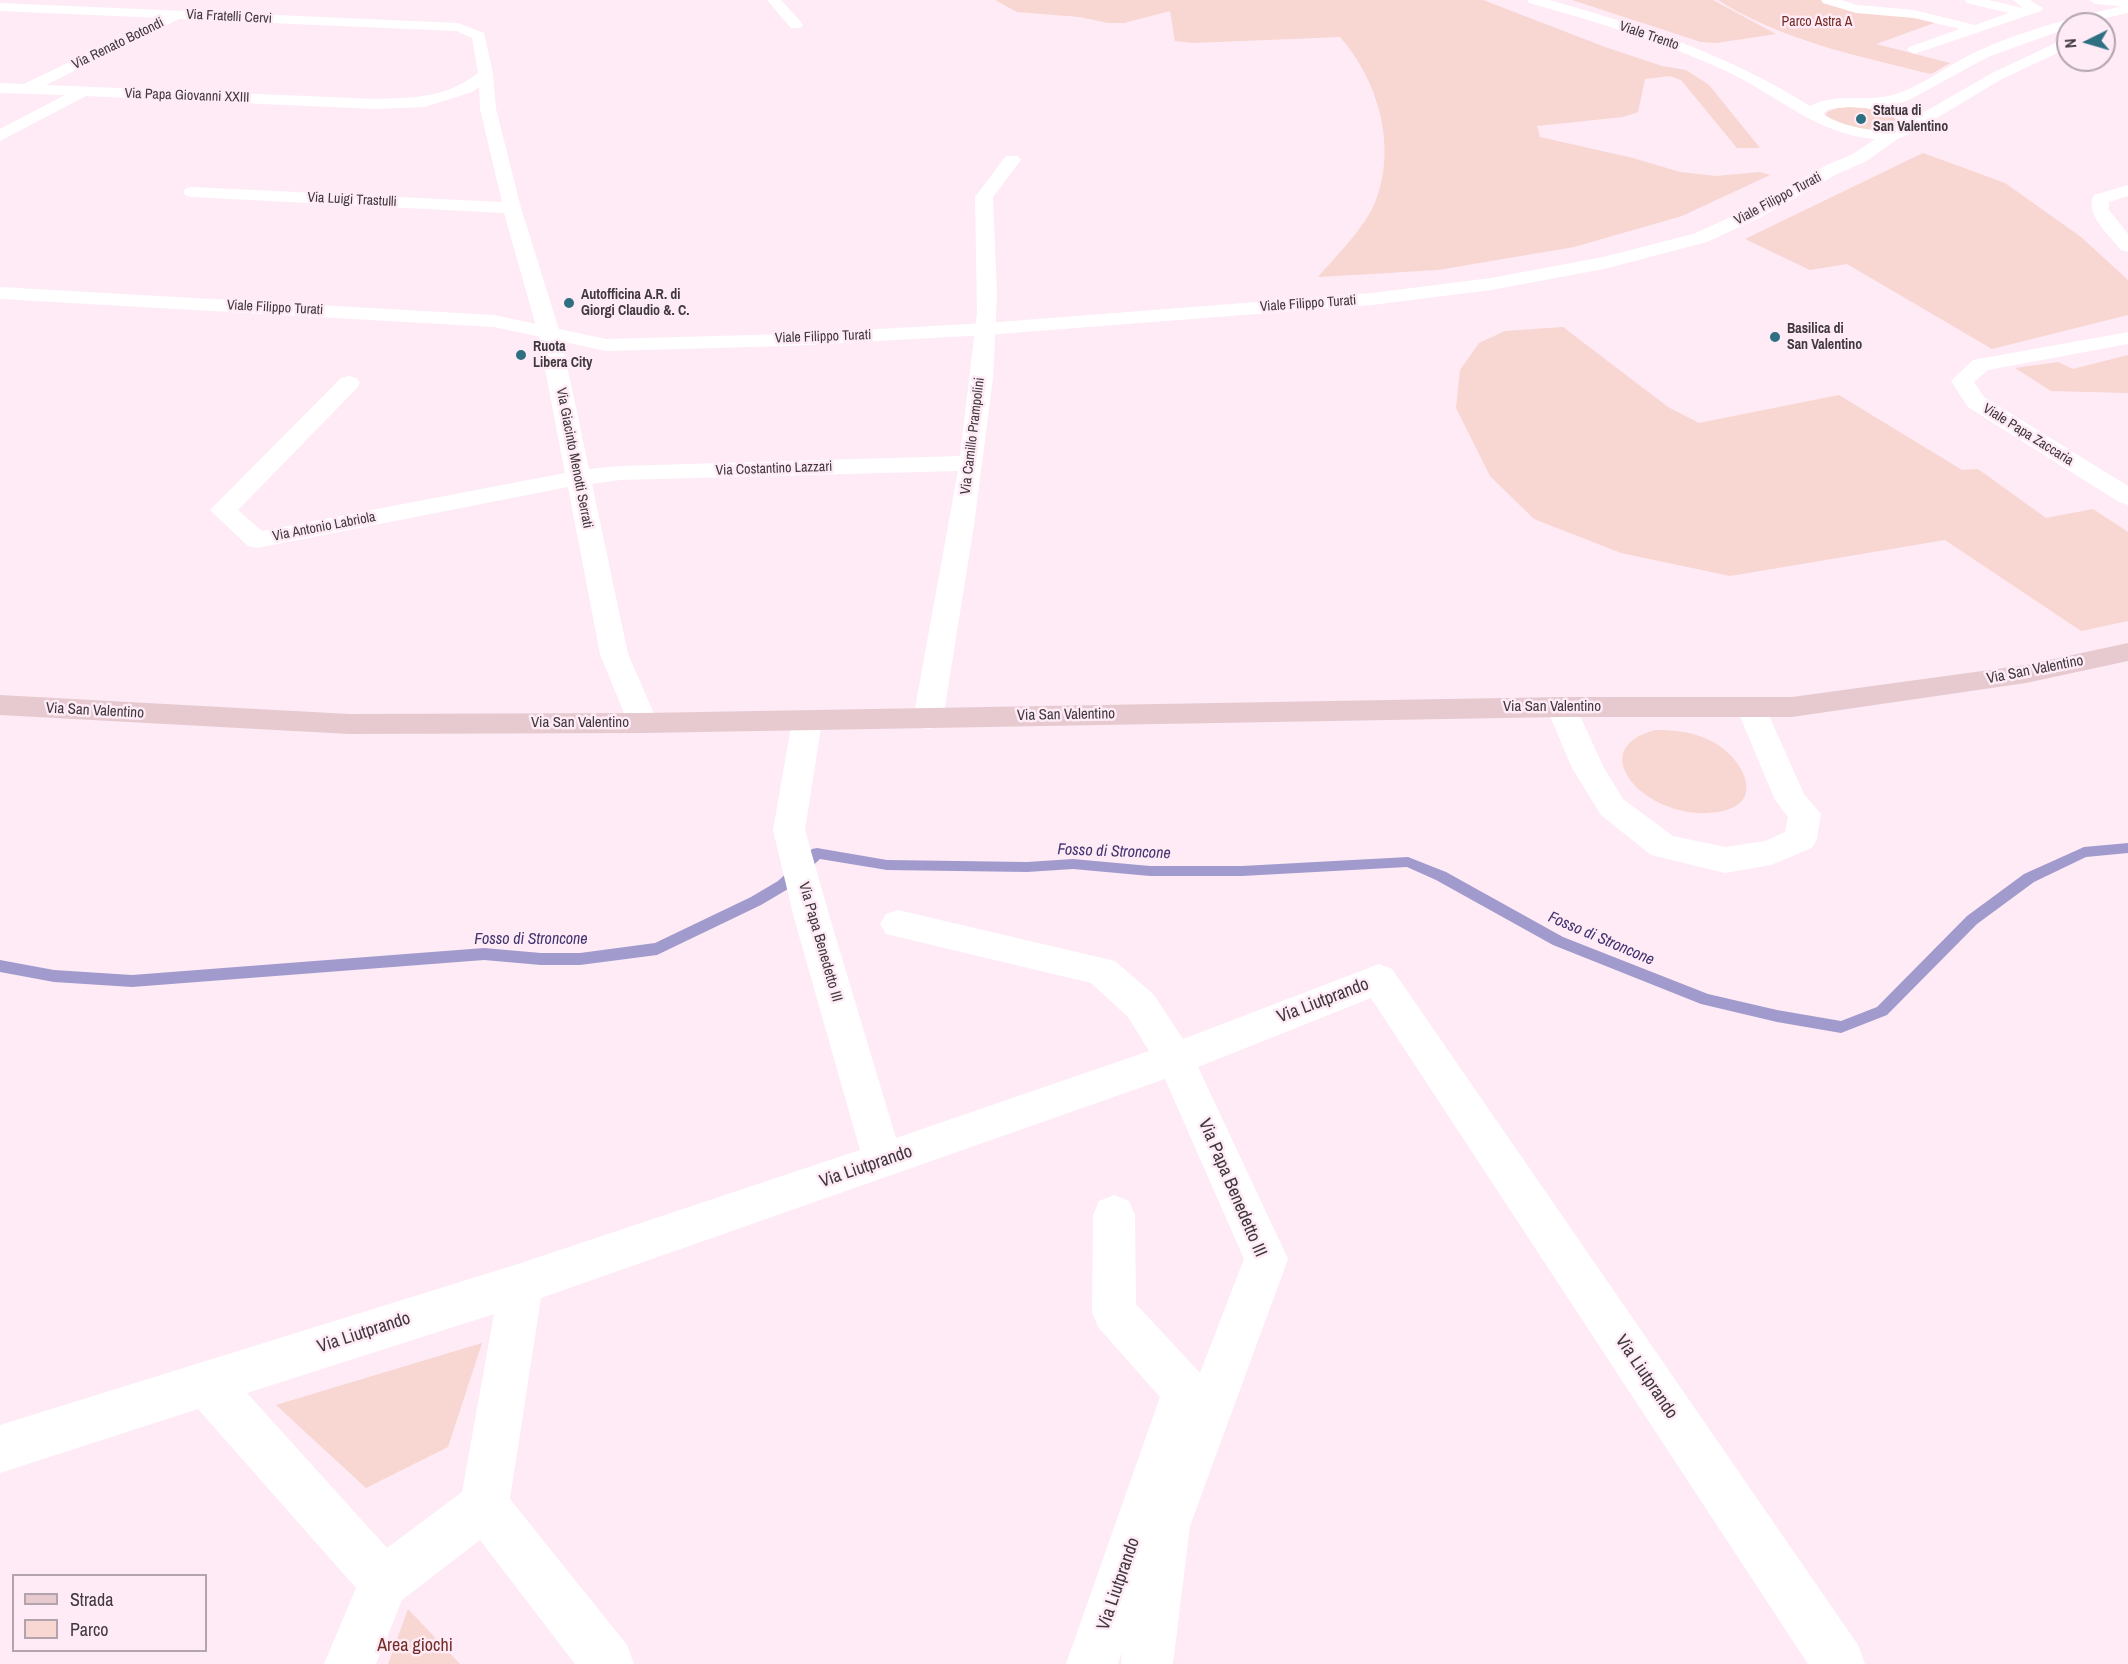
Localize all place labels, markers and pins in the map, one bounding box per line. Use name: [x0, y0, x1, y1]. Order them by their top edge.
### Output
place label: Statua di San Valentino: [1873, 103, 1948, 136]
marker: Statua di San Valentino: [1854, 112, 1868, 126]
place label: Autofficina A.R. di Giorgi Claudio &. C.: [581, 287, 689, 320]
marker: Autofficina A.R. di Giorgi Claudio &. C.: [562, 296, 576, 310]
place label: Basilica di San Valentino: [1787, 321, 1862, 354]
marker: Basilica di San Valentino: [1768, 330, 1782, 344]
place label: Ruota Libera City: [533, 339, 592, 372]
marker: Ruota Libera City: [514, 348, 528, 362]

